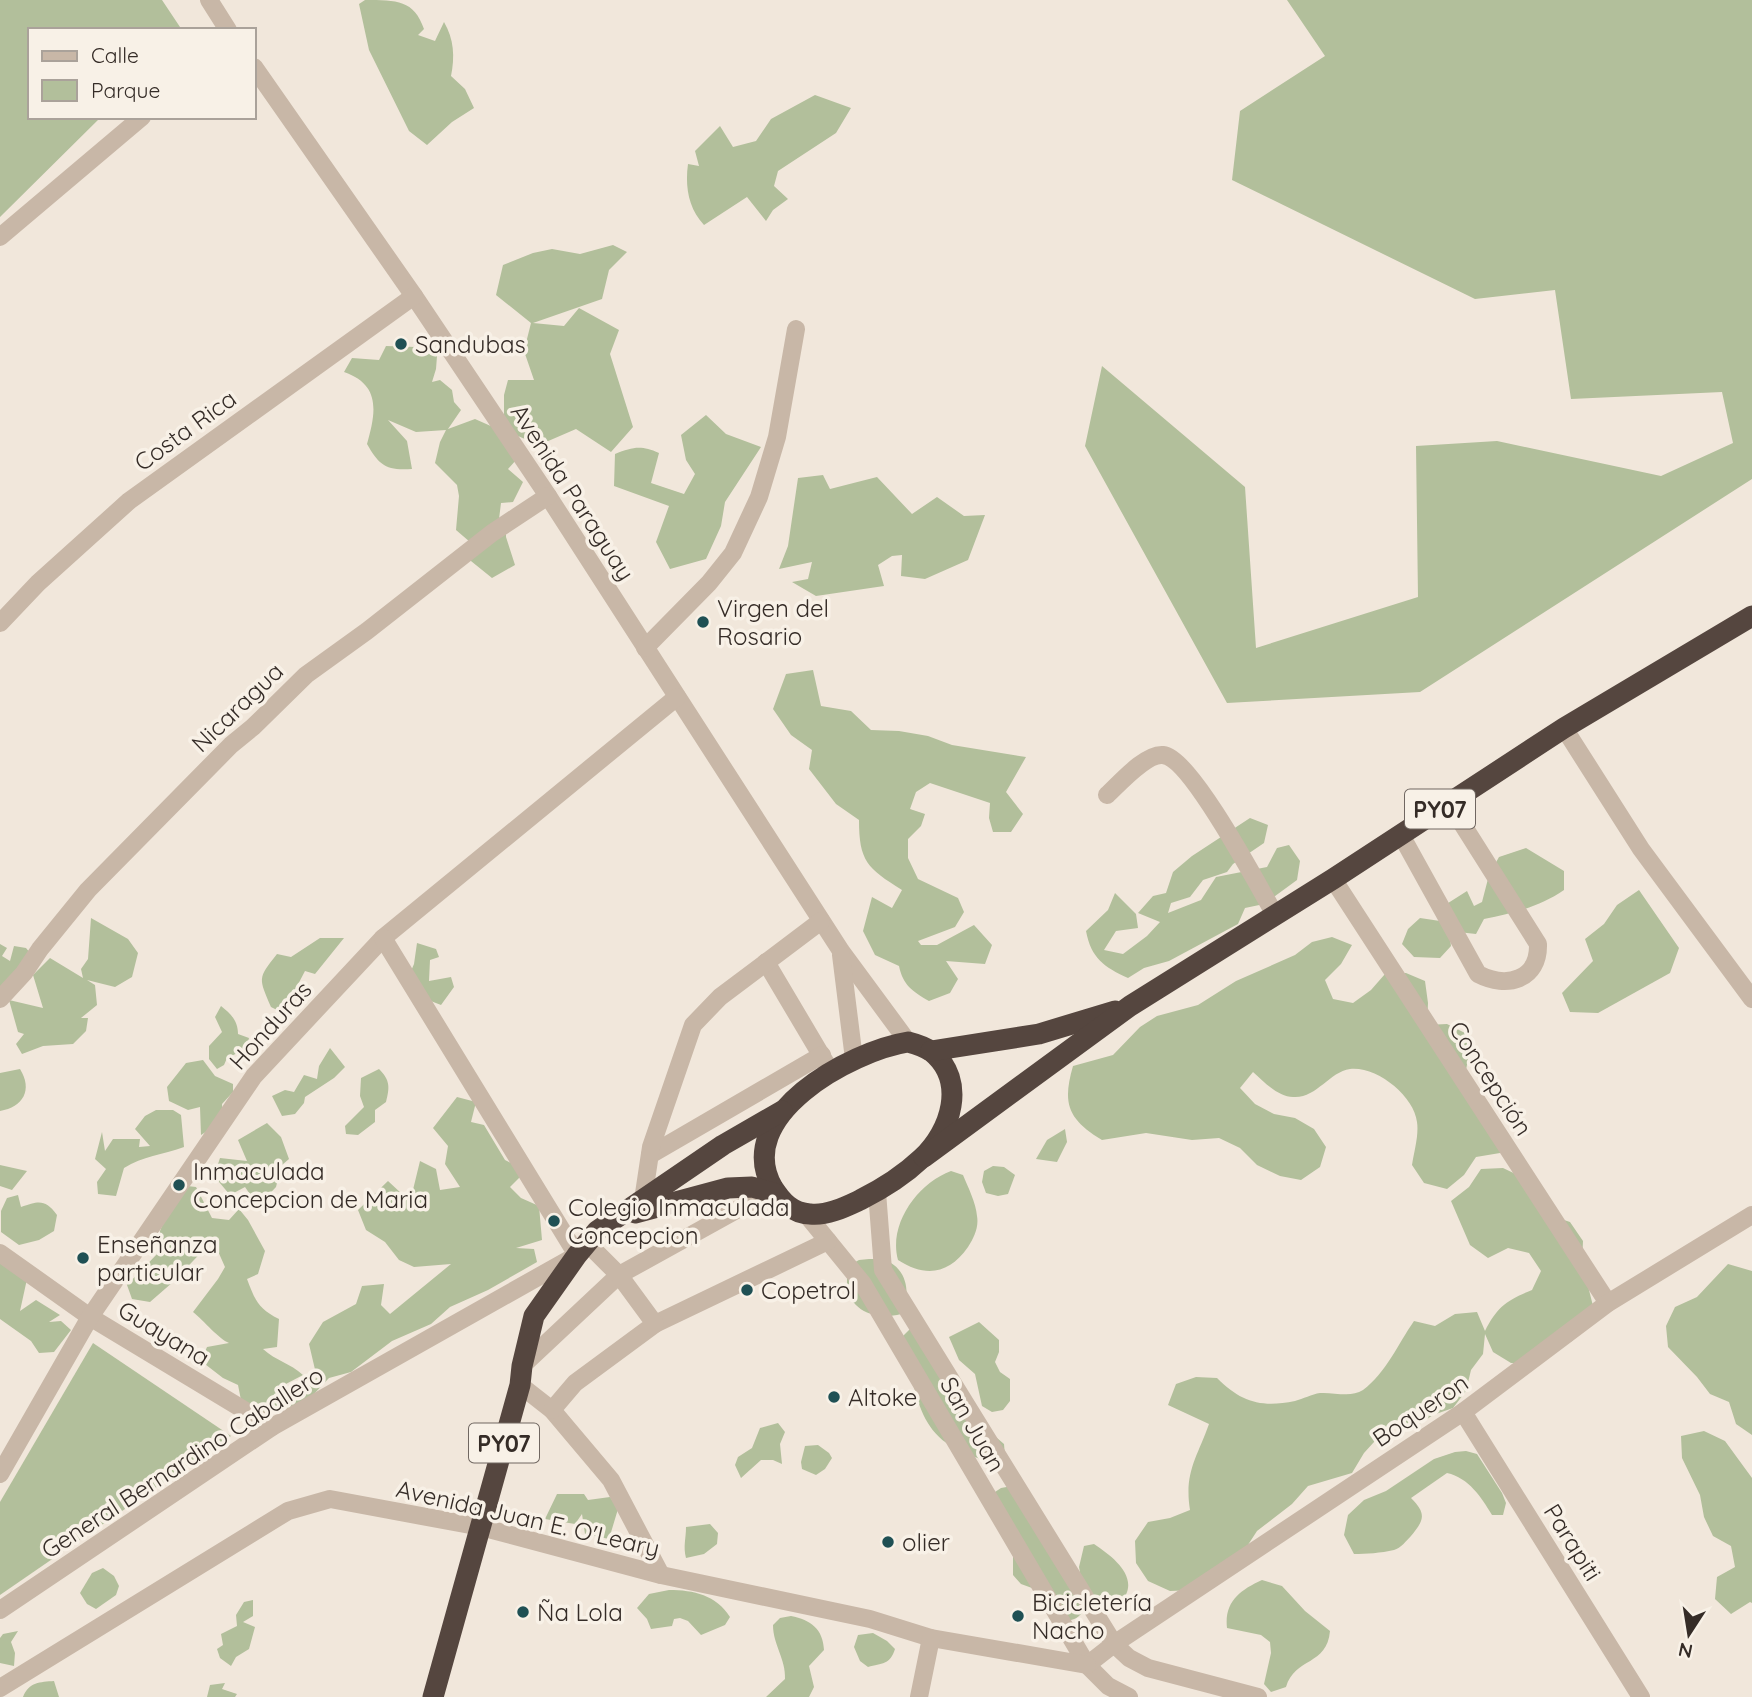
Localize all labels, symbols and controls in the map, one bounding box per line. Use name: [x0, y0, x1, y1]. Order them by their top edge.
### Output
legend: [28, 28, 256, 119]
text: Calle: [91, 42, 139, 68]
text: Parque: [91, 77, 160, 103]
place label: Sandubas: [415, 329, 526, 359]
marker: Sandubas: [393, 336, 409, 352]
street label: Costa Rica: [128, 383, 242, 477]
street label: Avenida Paraguay: [505, 398, 641, 586]
place label: Virgen del Rosario: [717, 593, 829, 651]
marker: Virgen del Rosario: [695, 614, 711, 630]
street label: Nicaragua: [185, 656, 289, 758]
road number: PY07: [1405, 790, 1475, 828]
street label: Honduras: [222, 974, 318, 1076]
street label: Concepción: [1443, 1015, 1539, 1141]
place label: Inmaculada Concepcion de Maria: [193, 1156, 428, 1214]
marker: Inmaculada Concepcion de Maria: [171, 1177, 187, 1193]
place label: Colegio Inmaculada Concepcion: [568, 1192, 790, 1250]
marker: Colegio Inmaculada Concepcion: [546, 1213, 562, 1229]
place label: Enseñanza particular: [97, 1229, 218, 1287]
marker: Enseñanza particular: [75, 1250, 91, 1266]
place label: Copetrol: [761, 1275, 856, 1305]
marker: Copetrol: [739, 1282, 755, 1298]
street label: Guayana: [113, 1294, 215, 1372]
street label: General Bernardino Caballero: [35, 1359, 329, 1565]
street label: Boqueron: [1366, 1367, 1474, 1453]
street label: San Juan: [934, 1371, 1012, 1477]
place label: Altoke: [848, 1382, 917, 1412]
marker: Altoke: [826, 1389, 842, 1405]
road number: PY07: [469, 1424, 539, 1462]
street label: Avenida Juan E. O'Leary: [393, 1473, 663, 1563]
street label: Parapiti: [1538, 1498, 1608, 1586]
place label: olier: [902, 1527, 950, 1557]
marker: olier: [880, 1534, 896, 1550]
place label: Bicicletería Nacho: [1032, 1587, 1152, 1645]
place label: Ña Lola: [537, 1597, 623, 1627]
north arrow: [1654, 1599, 1724, 1669]
marker: Ña Lola: [515, 1604, 531, 1620]
marker: Bicicletería Nacho: [1010, 1608, 1026, 1624]
text: N: [1676, 1637, 1695, 1664]

